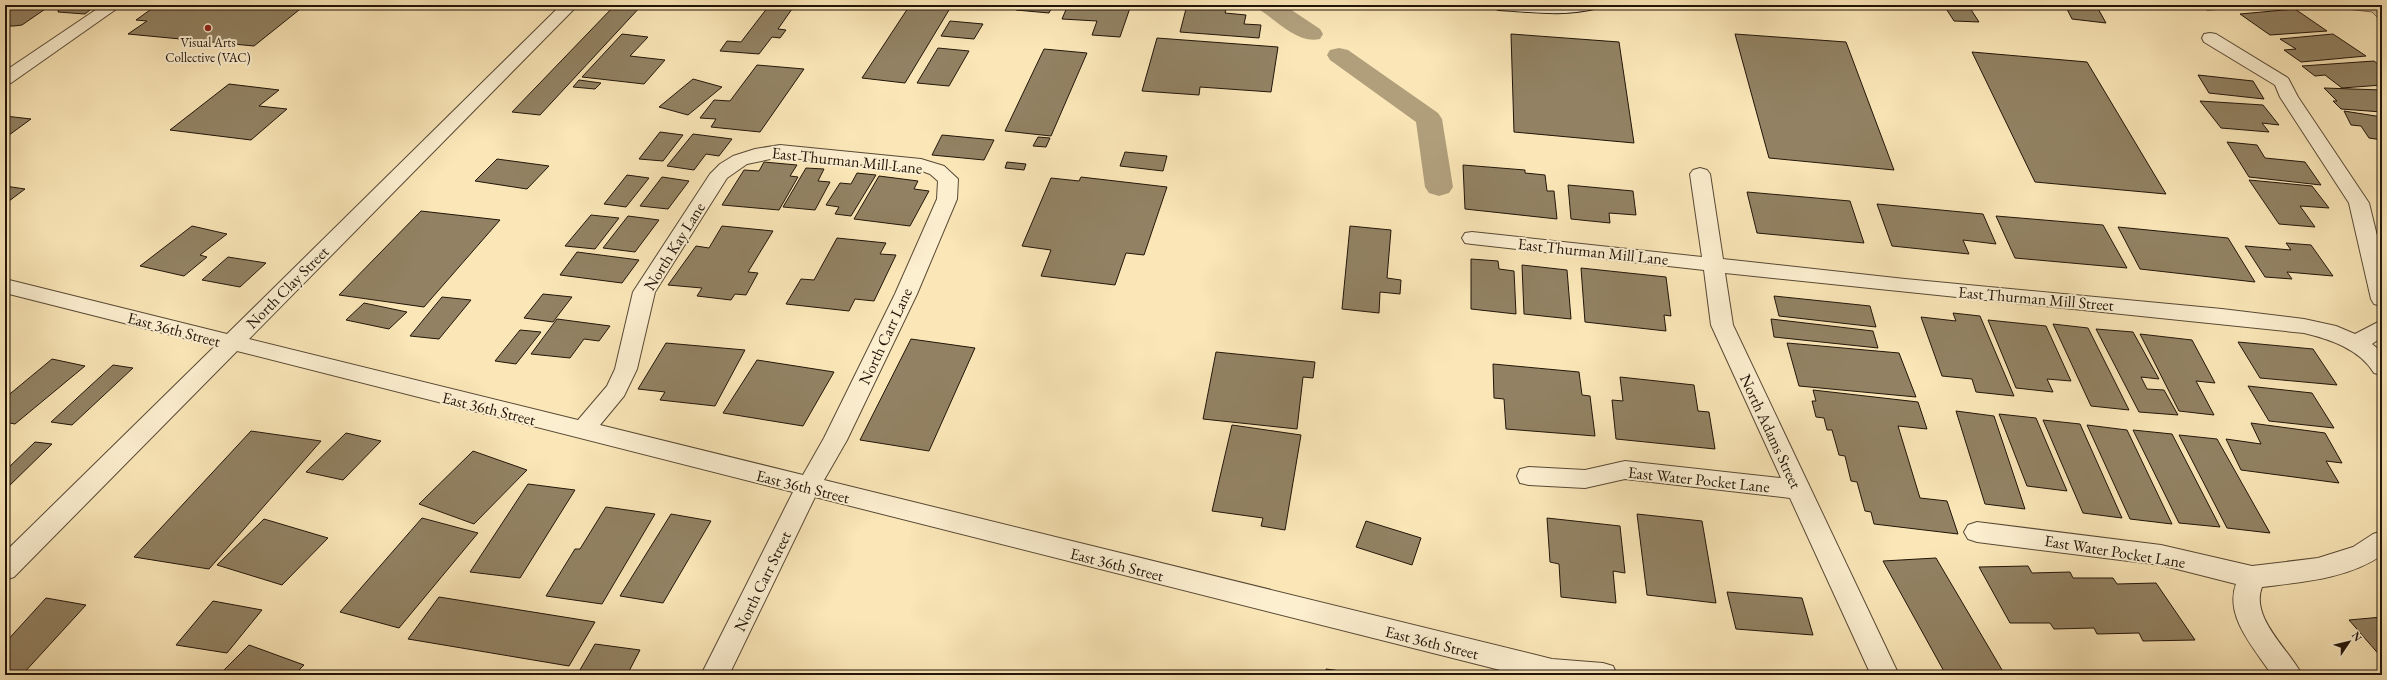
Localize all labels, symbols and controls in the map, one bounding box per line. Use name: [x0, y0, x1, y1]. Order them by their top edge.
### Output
marker: Visual Arts Collective (VAC): [203, 23, 213, 33]
place label: Visual Arts Collective (VAC): [165, 34, 251, 66]
street label: East Thurman Mill Lane: [771, 142, 923, 179]
street label: North Kay Lane: [639, 198, 710, 294]
street label: East Thurman Mill Lane: [1517, 233, 1669, 270]
street label: North Clay Street: [241, 241, 333, 333]
street label: East Thurman Mill Street: [1957, 281, 2115, 316]
street label: North Carr Lane: [854, 284, 917, 388]
street label: East 36th Street: [125, 307, 223, 352]
street label: North Adams Street: [1735, 371, 1806, 492]
street label: East 36th Street: [440, 387, 538, 430]
street label: East Water Pocket Lane: [1627, 462, 1771, 497]
street label: East 36th Street: [754, 465, 852, 508]
street label: North Carr Street: [729, 528, 796, 635]
street label: East Water Pocket Lane: [2043, 530, 2187, 573]
street label: East 36th Street: [1068, 543, 1166, 586]
street label: East 36th Street: [1383, 621, 1481, 664]
north arrow: [2329, 622, 2369, 662]
text: N: [2349, 629, 2366, 644]

